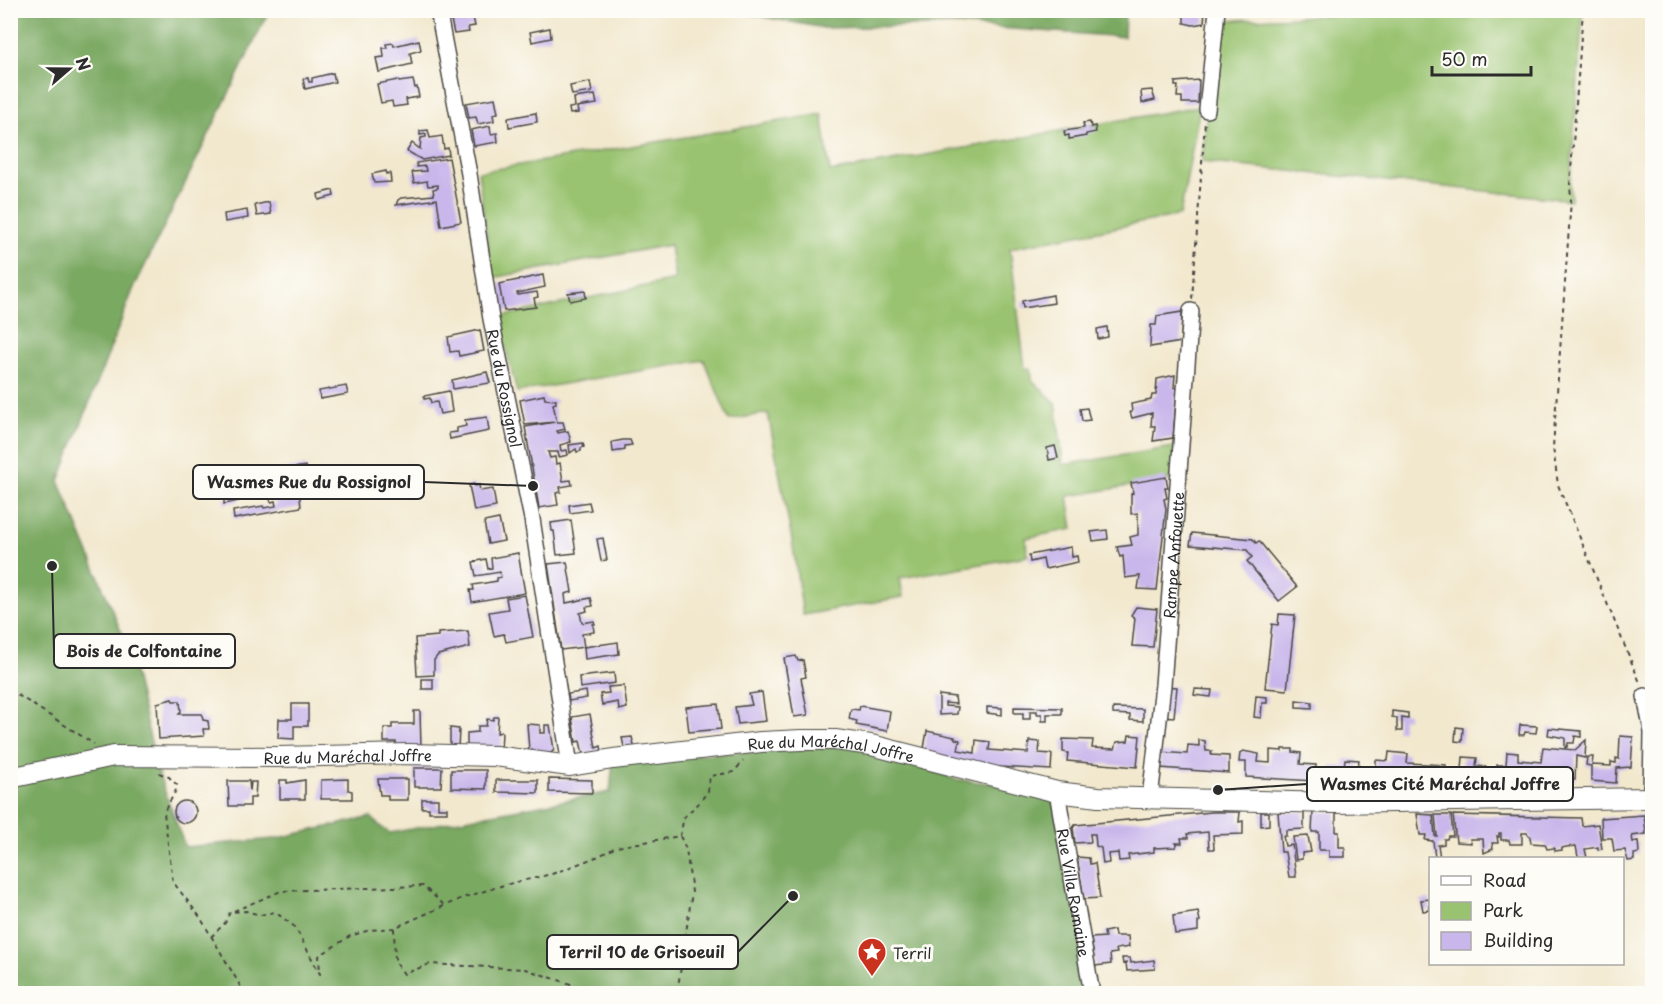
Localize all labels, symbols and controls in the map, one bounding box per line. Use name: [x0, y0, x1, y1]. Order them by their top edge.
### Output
north arrow: [39, 39, 99, 99]
scale bar: [1432, 39, 1531, 77]
text: 50 m: [1441, 45, 1488, 72]
text: N: [71, 53, 97, 74]
street label: Rue du Rossignol: [482, 327, 528, 449]
callout: Wasmes Rue du Rossignol: [193, 465, 424, 499]
text: Wasmes Rue du Rossignol: [207, 469, 411, 493]
street label: Rampe Anfouette: [1157, 491, 1189, 619]
callout: Bois de Colfontaine: [54, 634, 235, 668]
text: Bois de Colfontaine: [66, 638, 222, 662]
street label: Rue du Maréchal Joffre: [746, 729, 917, 767]
street label: Rue du Maréchal Joffre: [263, 742, 432, 769]
callout: Wasmes Cité Maréchal Joffre: [1307, 767, 1573, 801]
text: Wasmes Cité Maréchal Joffre: [1320, 771, 1560, 795]
street label: Rue Villa Romaine: [1052, 826, 1097, 959]
legend: [1429, 857, 1624, 965]
text: Road: [1483, 866, 1527, 893]
text: Park: [1483, 896, 1523, 923]
text: Building: [1483, 926, 1553, 953]
callout: Terril 10 de Grisoeuil: [547, 935, 738, 969]
place icon: Terril: [856, 936, 888, 978]
text: Terril 10 de Grisoeuil: [559, 939, 725, 963]
place label: Terril: [893, 941, 932, 964]

